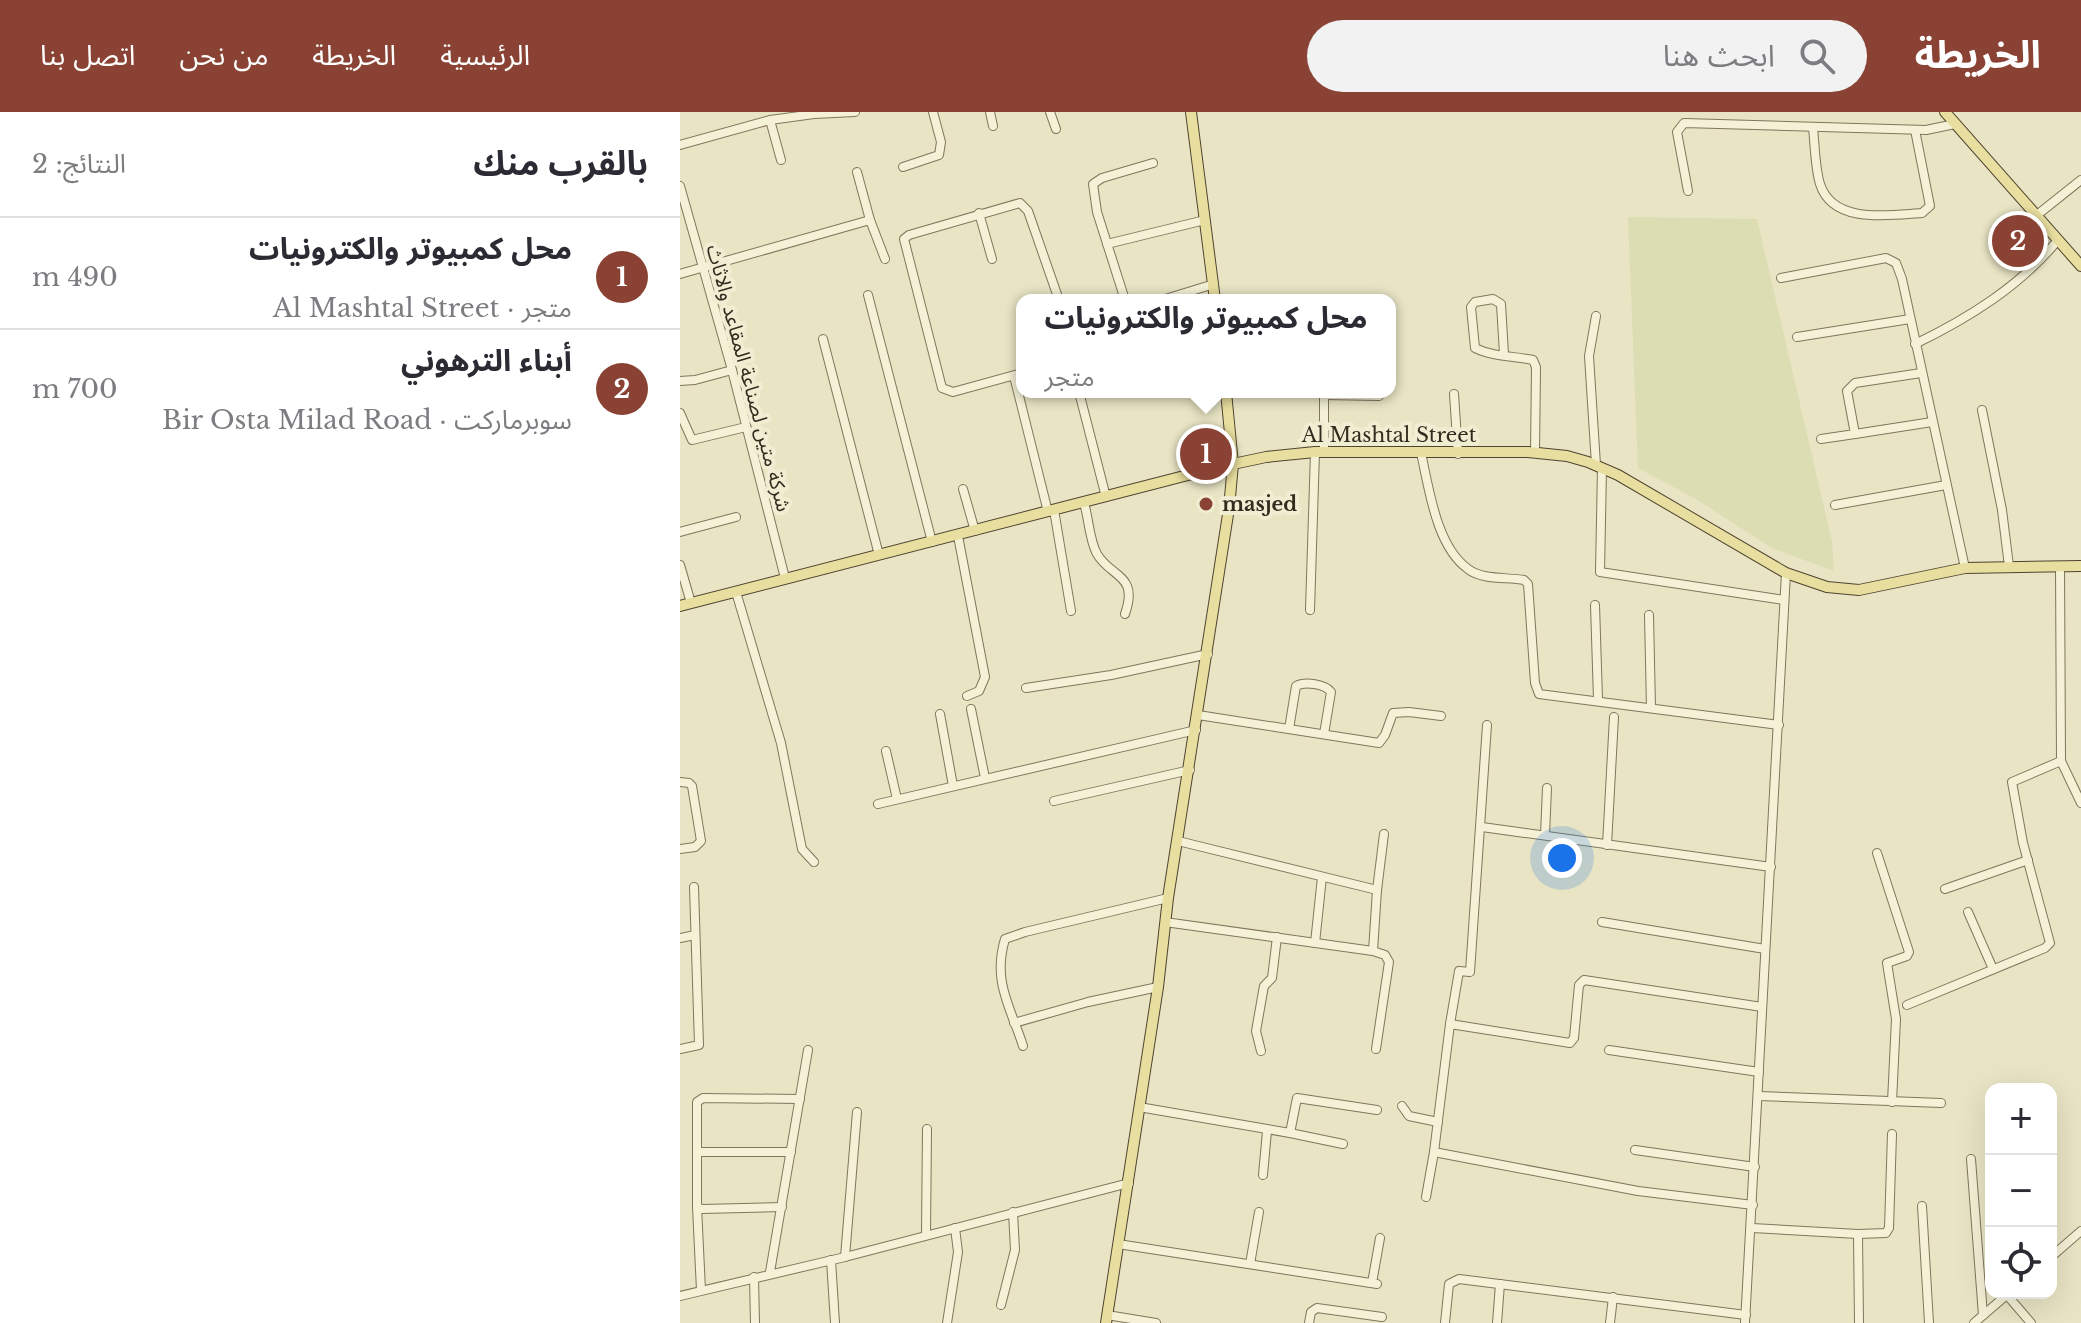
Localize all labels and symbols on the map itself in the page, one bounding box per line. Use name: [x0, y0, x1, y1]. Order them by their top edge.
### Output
pin: 2: [1992, 211, 2044, 271]
street label: شركة متين لصناعة المقاعد والاثاث: [702, 242, 796, 514]
street label: Al Mashtal Street: [1301, 423, 1477, 447]
pin: 1: [1180, 424, 1232, 484]
place label: masjed: [1222, 492, 1297, 516]
marker: masjed: [1197, 495, 1215, 513]
your location: [1542, 838, 1582, 878]

